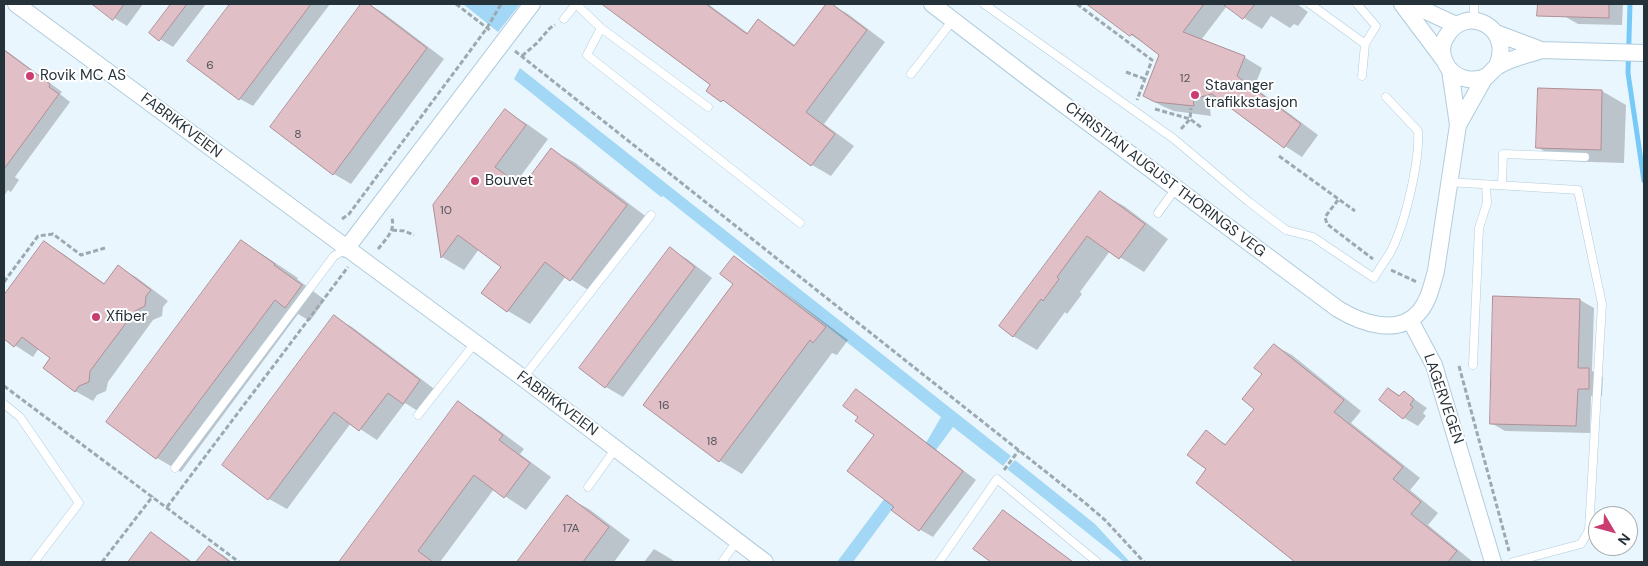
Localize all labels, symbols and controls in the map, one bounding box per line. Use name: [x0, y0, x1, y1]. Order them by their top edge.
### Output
house number: 6: [206, 59, 214, 73]
place label: Rovik MC AS: [40, 67, 126, 85]
marker: Rovik MC AS: [24, 70, 36, 82]
house number: 12: [1180, 72, 1190, 86]
place label: Stavanger trafikkstasjon: [1205, 77, 1298, 112]
marker: Stavanger trafikkstasjon: [1189, 89, 1201, 101]
street label: FABRIKKVEIEN: [137, 90, 225, 162]
street label: CHRISTIAN AUGUST THORINGS VEG: [1061, 99, 1269, 261]
house number: 8: [294, 128, 302, 142]
place label: Bouvet: [485, 172, 533, 190]
marker: Bouvet: [469, 175, 481, 187]
house number: 10: [440, 204, 452, 218]
place label: Xfiber: [106, 308, 147, 326]
marker: Xfiber: [90, 311, 102, 323]
street label: LAGERVEGEN: [1419, 351, 1467, 447]
street label: FABRIKKVEIEN: [513, 368, 601, 440]
house number: 16: [658, 399, 670, 413]
house number: 18: [706, 435, 718, 449]
north arrow: [1588, 506, 1638, 556]
house number: 17A: [562, 522, 580, 536]
text: N: [1614, 530, 1634, 549]

